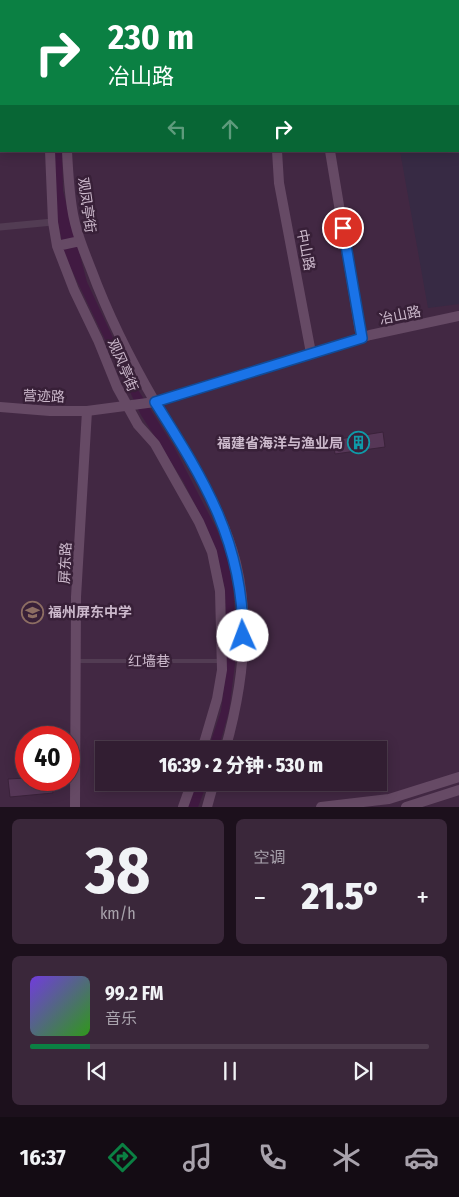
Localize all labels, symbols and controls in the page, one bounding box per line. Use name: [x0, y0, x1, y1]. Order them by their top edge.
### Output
text: 230 m: [108, 16, 194, 58]
icon: right: [25, 20, 90, 85]
text: 冶山路: [108, 63, 174, 90]
icon: left: [163, 115, 191, 143]
icon: ahead: [216, 115, 244, 143]
icon: right: [269, 115, 297, 143]
street label: 观凤亭街: [74, 176, 99, 234]
pin: [322, 207, 364, 249]
icon: arrive: [329, 214, 357, 242]
street label: 中山路: [293, 228, 318, 272]
street label: 冶山路: [378, 303, 422, 328]
street label: 观风亭街: [104, 336, 141, 394]
street label: 营迹路: [23, 387, 65, 406]
building icon: 福建省海洋与渔业局: [347, 431, 371, 455]
place label: 福建省海洋与渔业局: [217, 435, 343, 452]
street label: 屏东路: [56, 542, 75, 584]
school or university icon: 福州屏东中学: [20, 600, 44, 624]
place label: 福州屏东中学: [48, 604, 132, 621]
position arrow: [216, 609, 268, 661]
street label: 红墙巷: [128, 653, 170, 670]
speed limit sign: 40: [15, 726, 80, 791]
text: 16:39 · 2 分钟 · 530 m: [159, 754, 323, 777]
text: 38: [85, 832, 150, 910]
text: 空调: [254, 848, 286, 867]
text: 21.5°: [302, 873, 381, 919]
text: −: [254, 881, 266, 914]
text: +: [416, 881, 429, 914]
text: km/h: [100, 904, 136, 923]
text: 99.2 FM: [105, 982, 163, 1005]
text: 音乐: [105, 1009, 137, 1028]
icon: previous: [83, 1057, 111, 1085]
icon: pause: [216, 1057, 244, 1085]
icon: next: [349, 1057, 377, 1085]
icon: directions: [105, 1140, 140, 1175]
icon: music: [180, 1140, 215, 1175]
icon: phone: [255, 1140, 290, 1175]
icon: climate: [329, 1140, 364, 1175]
icon: car: [404, 1140, 439, 1175]
text: 16:37: [20, 1144, 66, 1171]

